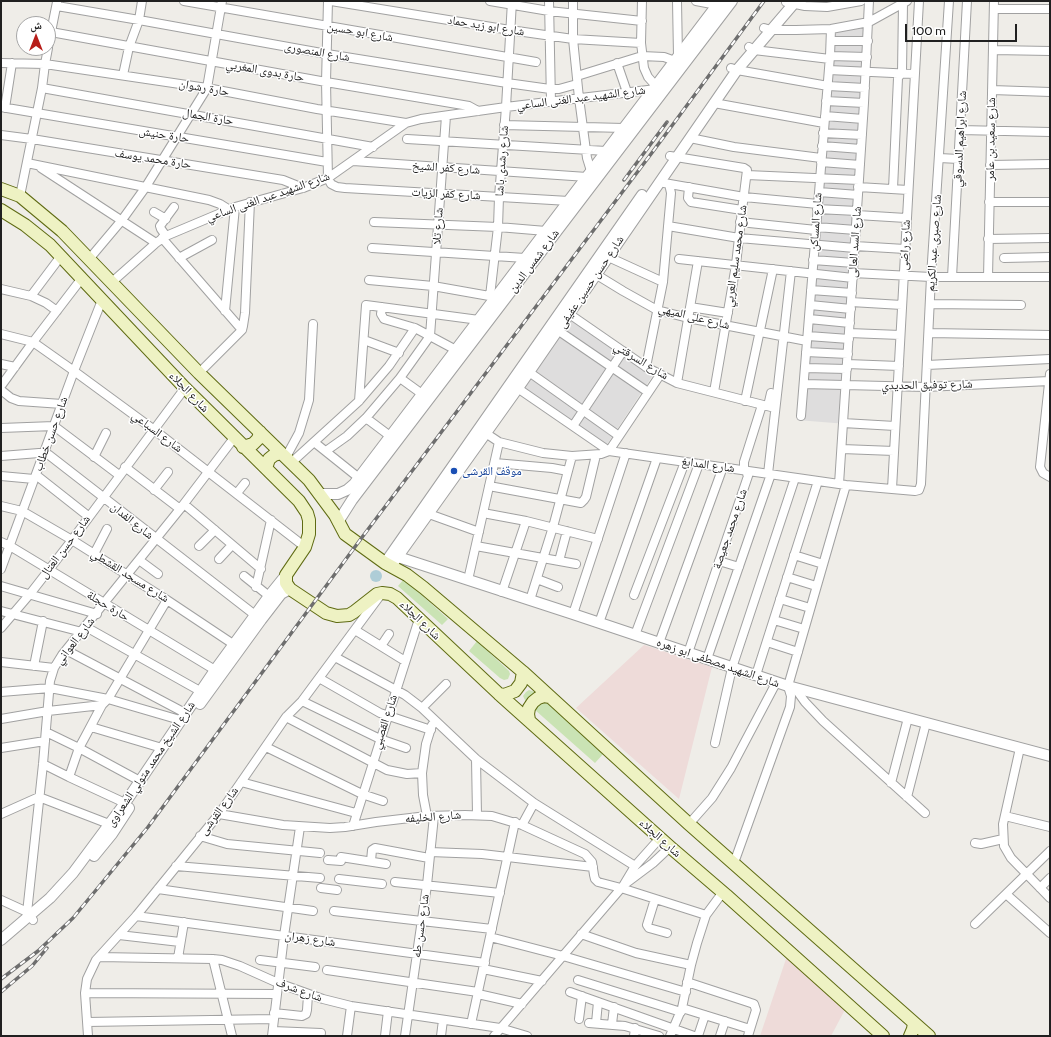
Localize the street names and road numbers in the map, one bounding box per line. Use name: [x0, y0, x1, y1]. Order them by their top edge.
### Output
street label: شارع ابو زيد حماد: [446, 13, 526, 39]
street label: شارع ابو حسين: [326, 19, 394, 45]
street label: شارع المنصورى: [283, 39, 351, 65]
street label: حارة بدوى المغربي: [225, 57, 305, 85]
street label: حارة رشوان: [178, 76, 230, 100]
street label: شارع الشهيد عبد الغنى الساعي: [516, 83, 646, 113]
street label: شارع ابراهيم الدسوقي: [950, 90, 970, 188]
street label: شارع سعيد بن عامر: [983, 97, 999, 181]
street label: حارة الجمال: [181, 105, 235, 129]
street label: حارة حنيش: [138, 124, 190, 146]
street label: شارع رشدى باشا: [492, 125, 512, 197]
street label: حارة محمد يوسف: [114, 146, 192, 172]
street label: شارع كفر الشيخ: [411, 158, 481, 178]
street label: شارع الشهيد عبد الغنى الساعي: [204, 169, 332, 225]
street label: شارع كفر الزيات: [411, 185, 481, 203]
street label: شارع المساكن: [807, 192, 825, 252]
street label: شارع صبرى عبد الكريم: [923, 194, 945, 292]
street label: شارع محمد سليم العربي: [722, 204, 750, 308]
street label: شارع السد العالى: [845, 206, 865, 278]
street label: شارع تلا: [430, 207, 446, 245]
street label: شارع راضى: [896, 219, 914, 271]
street label: شارع شمس الدين: [506, 227, 562, 295]
street label: شارع حسن حسين عفيفى: [555, 233, 627, 331]
street label: شارع على الميهي: [657, 301, 731, 333]
street label: شارع السرقتي: [611, 339, 671, 383]
street label: شارع الجلاء: [166, 368, 212, 416]
street label: شارع توفيق الحديدي: [881, 377, 973, 393]
street label: شارع حسن خطاب: [31, 395, 71, 473]
street label: شارع السباعي: [129, 408, 185, 456]
street label: شارع المدابغ: [681, 454, 735, 476]
street label: شارع محمد جعيصة: [710, 487, 750, 571]
street label: شارع الفدان: [108, 499, 156, 543]
street label: شارع حسن العتال: [36, 512, 94, 582]
street label: شارع مسجد القشطي: [88, 546, 172, 606]
street label: حارة حجلة: [84, 588, 132, 624]
street label: شارع الجلاء: [396, 597, 444, 643]
street label: شارع العواني: [52, 615, 98, 667]
street label: شارع الشهيد مصطفى ابو زهره: [655, 635, 781, 691]
street label: شارع القصبي: [369, 693, 401, 751]
street label: شارع الشيخ محمد متولي الشعراوى: [103, 698, 199, 830]
street label: شارع القرشى: [196, 784, 242, 838]
street label: شارع الخليفه: [404, 808, 462, 826]
street label: شارع الجلاء: [636, 815, 684, 861]
street label: شارع حسن طه: [409, 893, 433, 959]
street label: شارع زهران: [284, 928, 336, 950]
street label: شارع شرف: [274, 975, 324, 1005]

